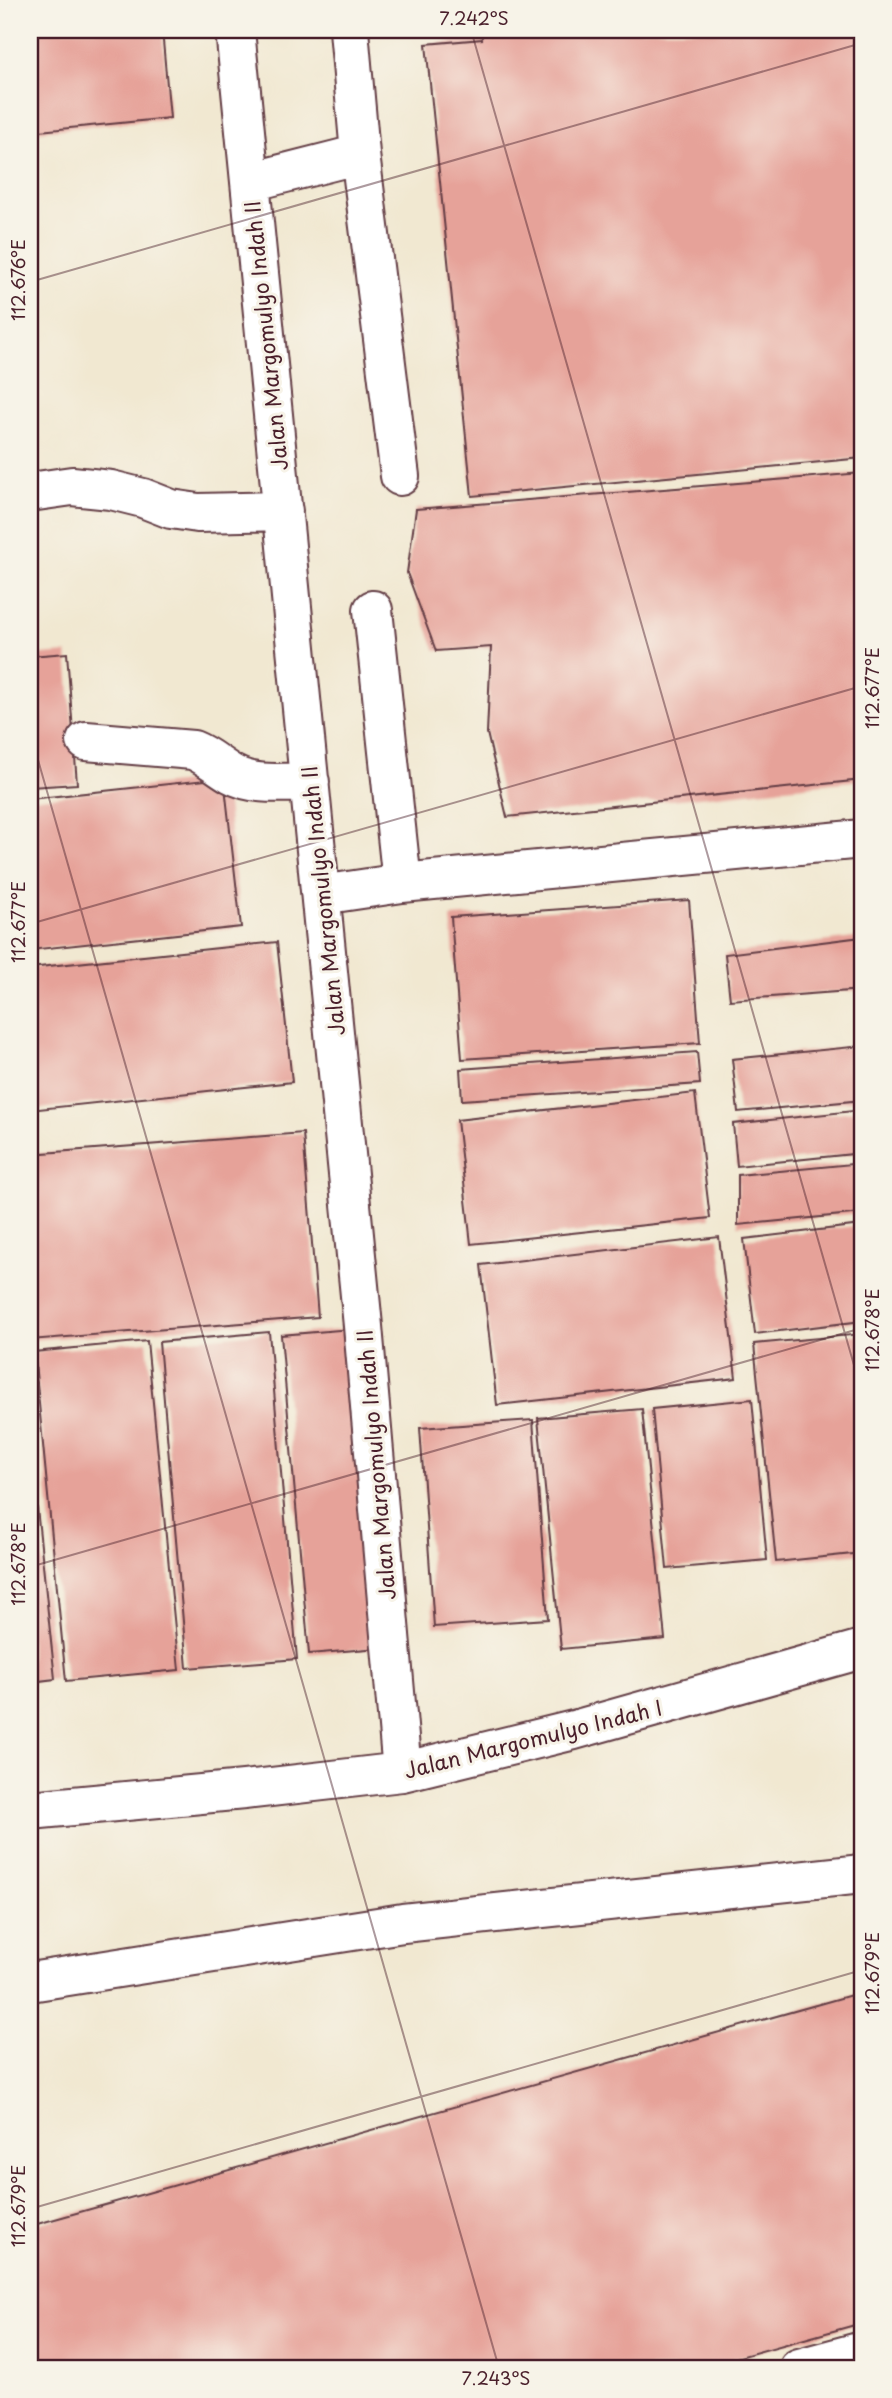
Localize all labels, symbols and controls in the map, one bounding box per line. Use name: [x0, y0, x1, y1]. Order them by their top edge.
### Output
text: 7.242°S: [439, 4, 509, 31]
street label: Jalan Margomulyo Indah II: [235, 200, 295, 472]
text: 112.676°E: [4, 239, 31, 321]
text: 112.677°E: [858, 647, 885, 729]
street label: Jalan Margomulyo Indah II: [292, 765, 352, 1037]
text: 112.677°E: [4, 881, 31, 963]
text: 112.678°E: [858, 1288, 885, 1372]
street label: Jalan Margomulyo Indah II: [347, 1329, 403, 1601]
text: 112.678°E: [4, 1522, 31, 1606]
street label: Jalan Margomulyo Indah I: [401, 1690, 665, 1786]
text: 112.679°E: [858, 1932, 885, 2014]
text: 112.679°E: [4, 2165, 31, 2247]
text: 7.243°S: [461, 2364, 531, 2391]

